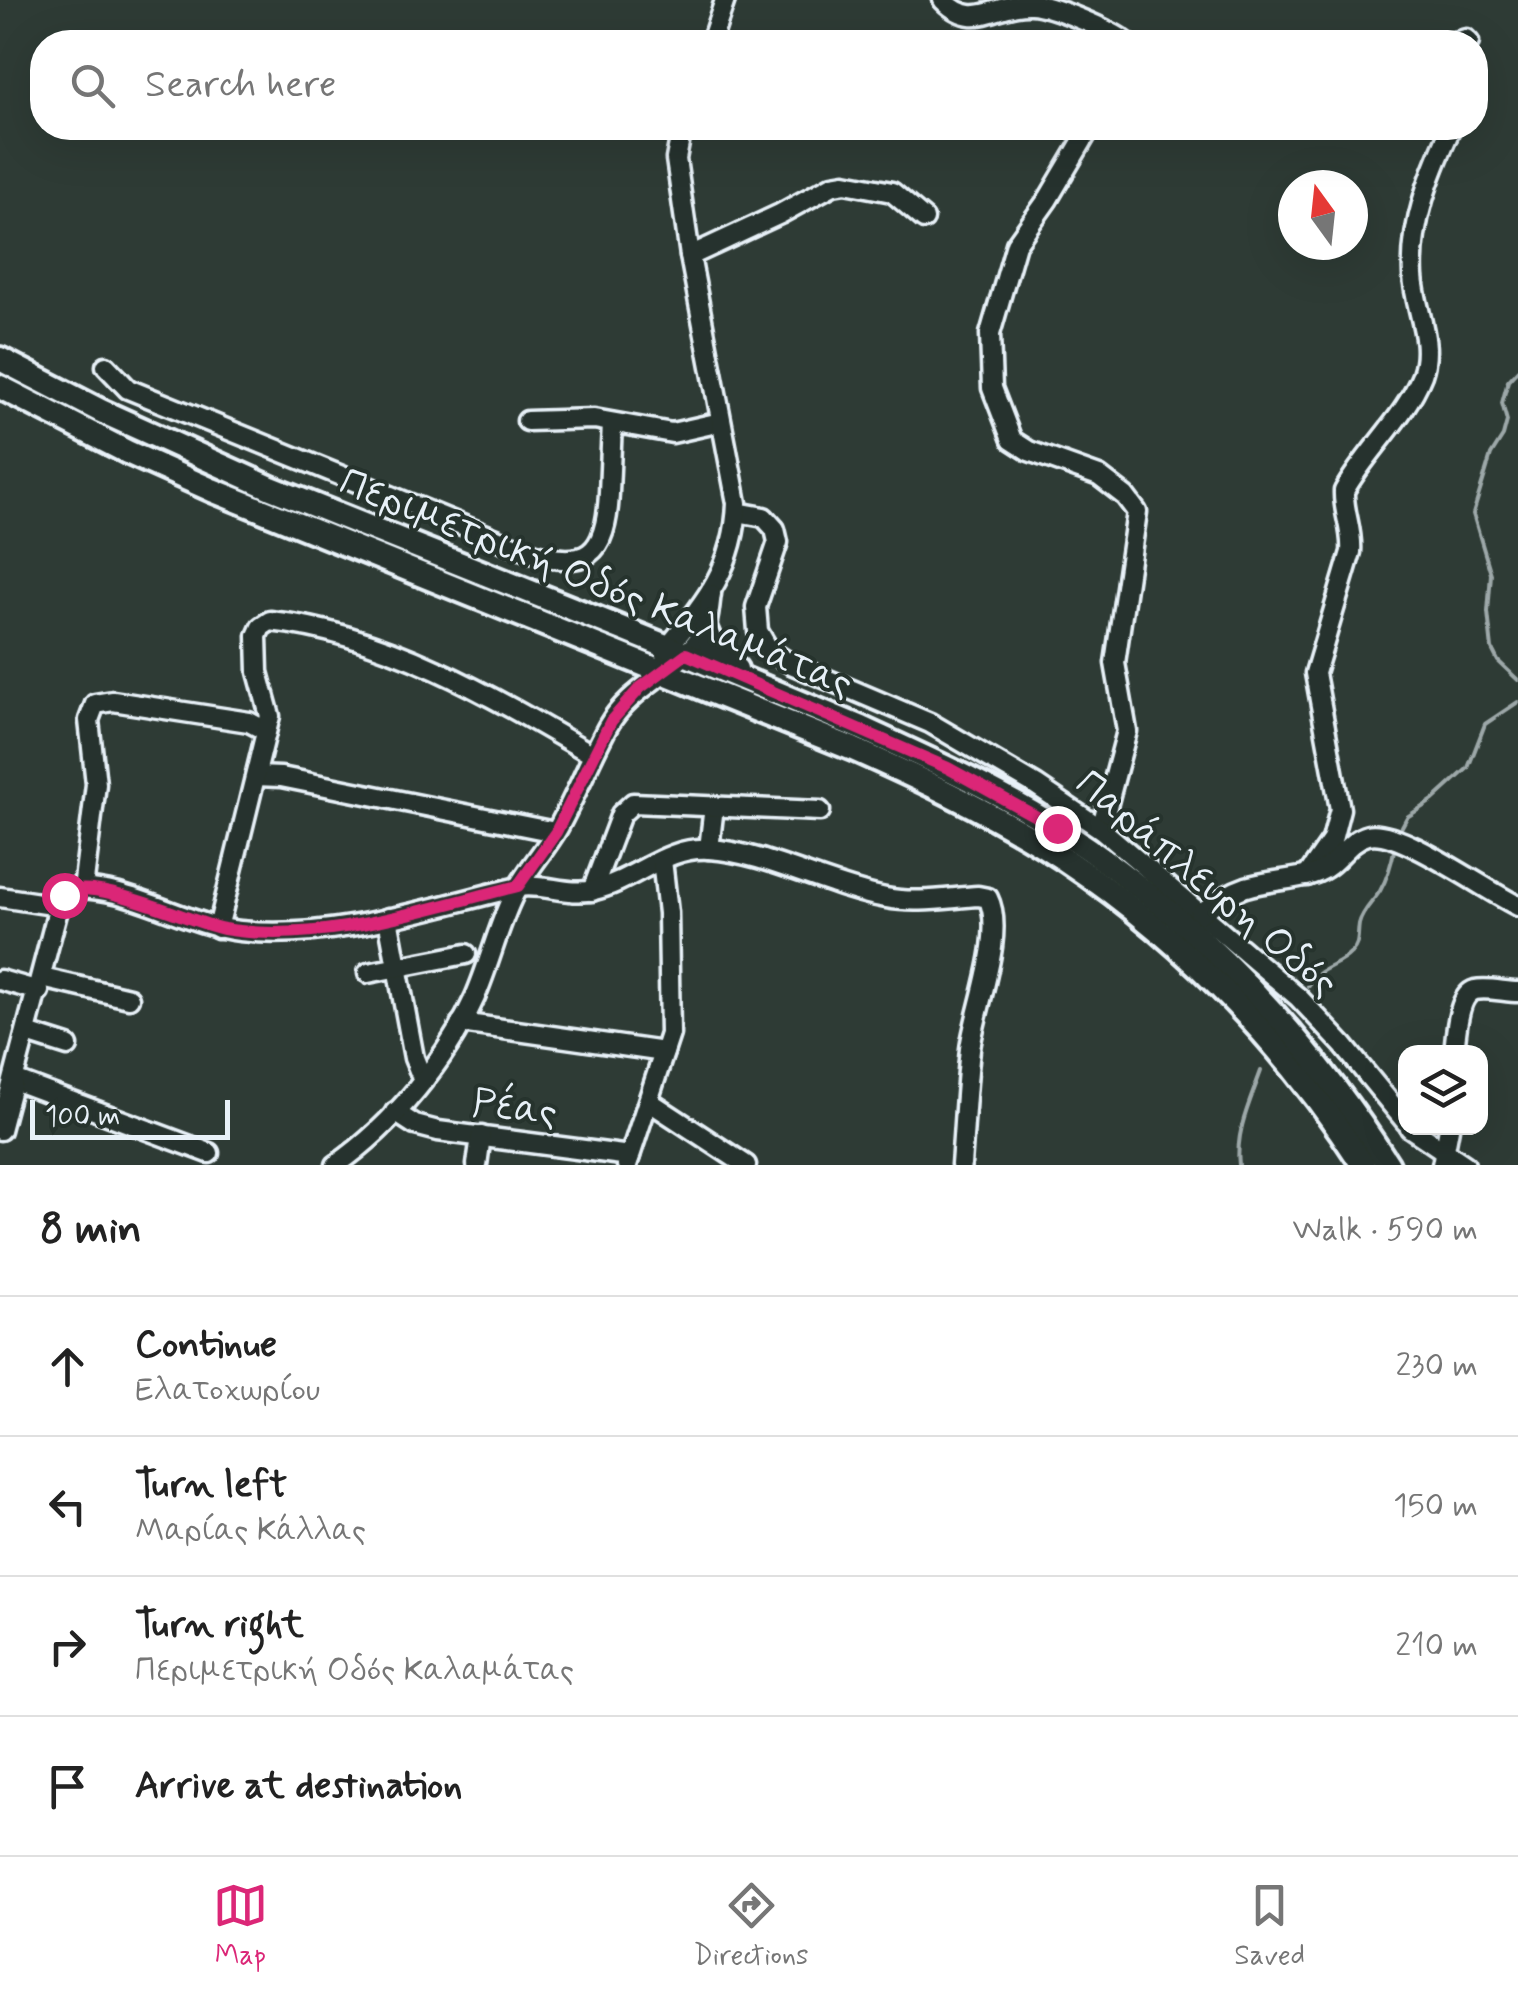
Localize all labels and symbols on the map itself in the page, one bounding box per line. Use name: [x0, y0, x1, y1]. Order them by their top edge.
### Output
north arrow: [1278, 170, 1368, 260]
street label: Περιμετρική Οδός Καλαμάτας: [332, 457, 860, 711]
street label: Παράπλευρη Οδός: [1064, 759, 1348, 1010]
route end: [1035, 806, 1081, 852]
route start: [42, 873, 88, 919]
street label: Ρέας: [469, 1077, 560, 1140]
scale bar: [30, 1095, 230, 1140]

